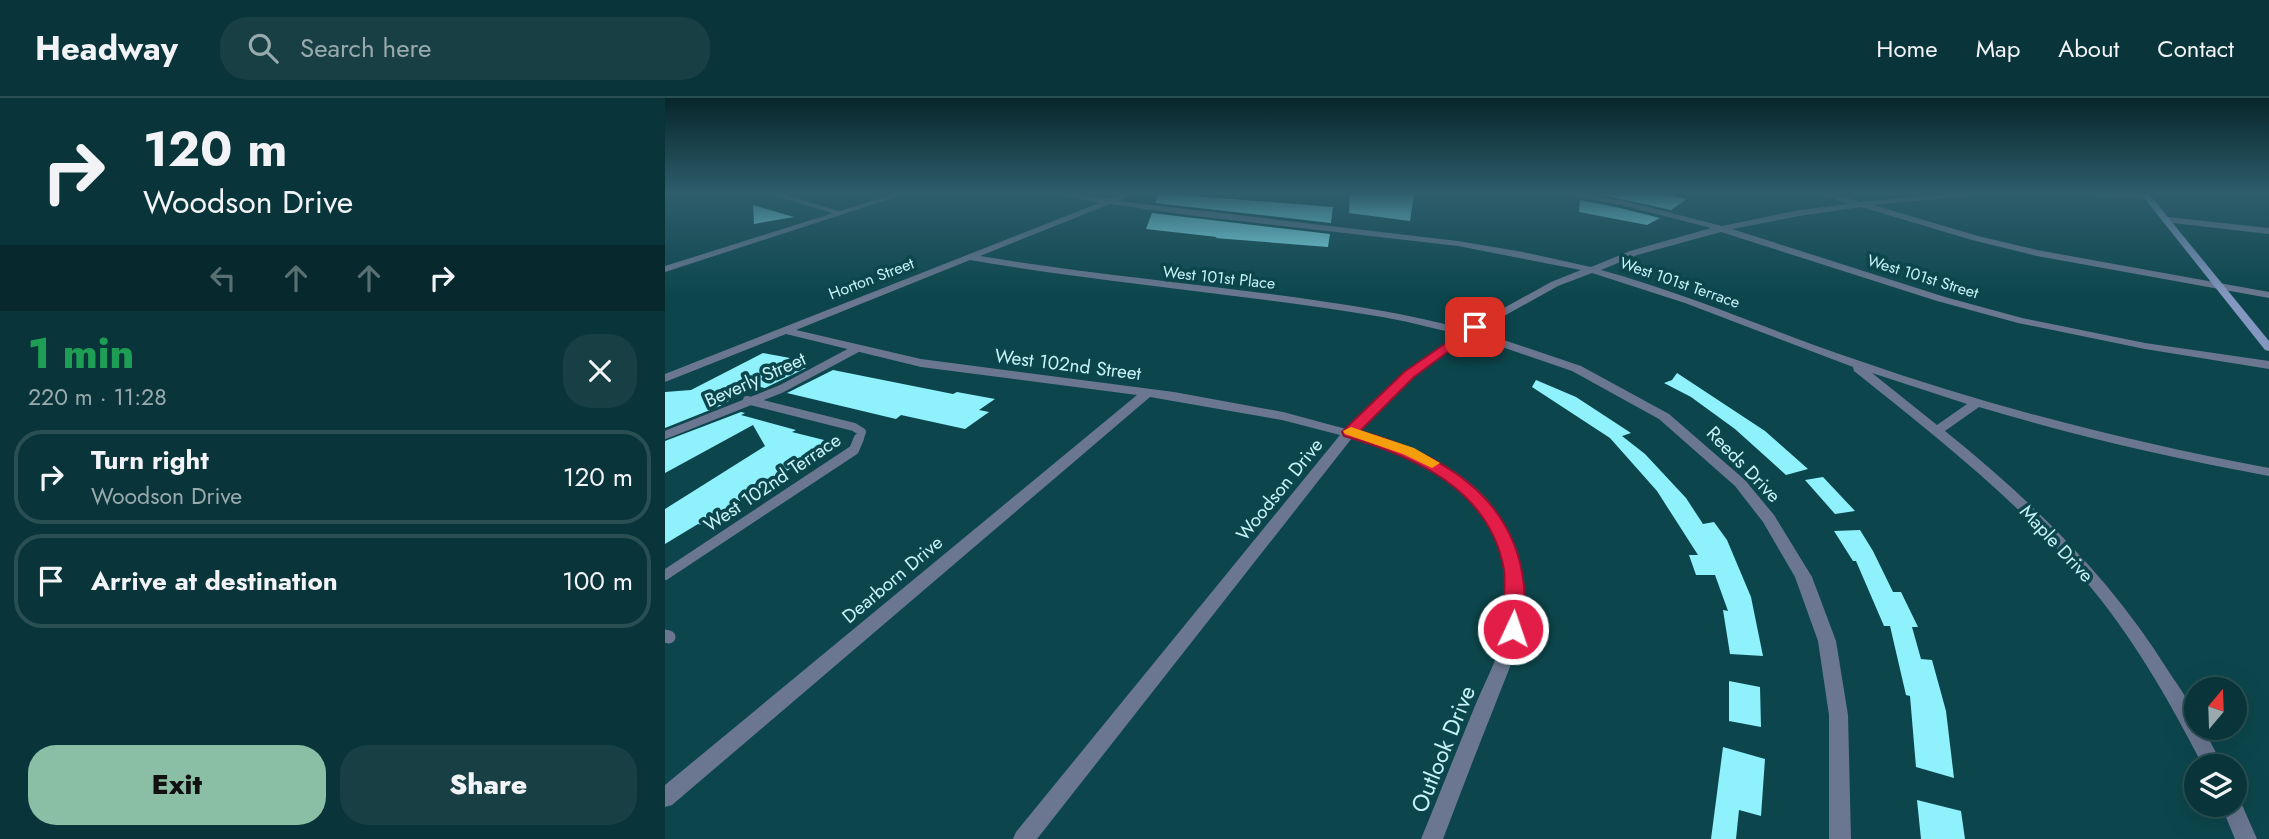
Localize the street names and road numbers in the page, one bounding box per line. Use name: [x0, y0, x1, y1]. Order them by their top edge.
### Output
street label: West 101st Street: [1864, 249, 1981, 304]
street label: West 101st Terrace: [1617, 251, 1743, 314]
street label: Horton Street: [825, 252, 917, 305]
street label: West 101st Place: [1162, 260, 1276, 295]
street label: West 102nd Street: [993, 342, 1143, 387]
street label: Beverly Street: [700, 345, 811, 414]
street label: Reeds Drive: [1700, 420, 1787, 509]
street label: West 102nd Terrace: [698, 426, 846, 538]
street label: Woodson Drive: [1230, 432, 1329, 546]
street label: Maple Drive: [2014, 498, 2100, 588]
street label: Dearborn Drive: [836, 529, 949, 630]
street label: Outlook Drive: [1402, 680, 1484, 818]

